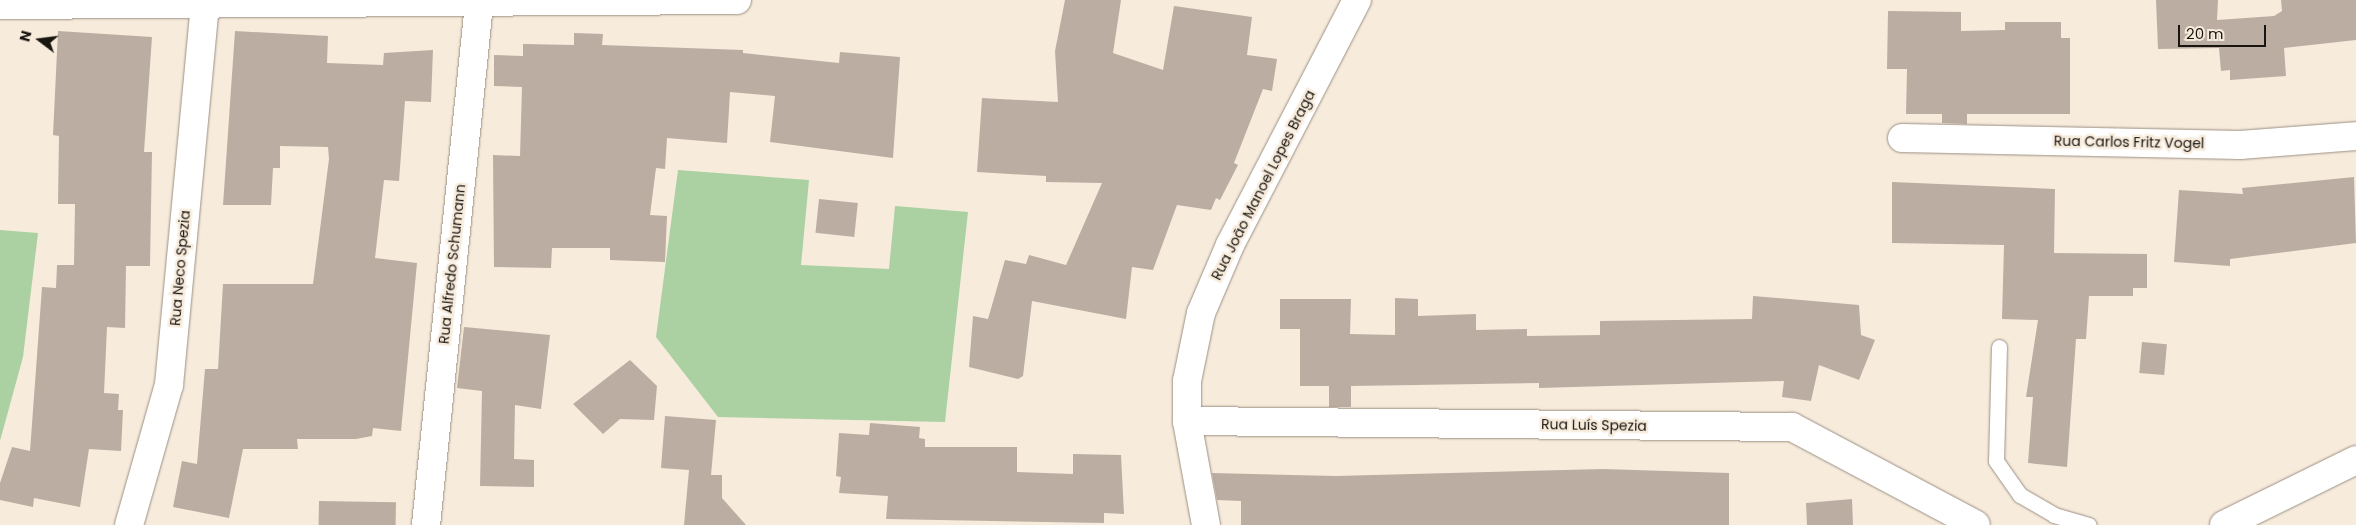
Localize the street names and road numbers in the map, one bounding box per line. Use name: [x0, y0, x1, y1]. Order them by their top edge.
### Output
street label: Rua João Manoel Lopes Braga: [1208, 87, 1318, 283]
street label: Rua Carlos Fritz Vogel: [2054, 132, 2204, 152]
street label: Rua Alfredo Schumann: [435, 183, 469, 345]
street label: Rua Neco Spezia: [167, 209, 193, 327]
street label: Rua Luís Spezia: [1541, 416, 1647, 434]

